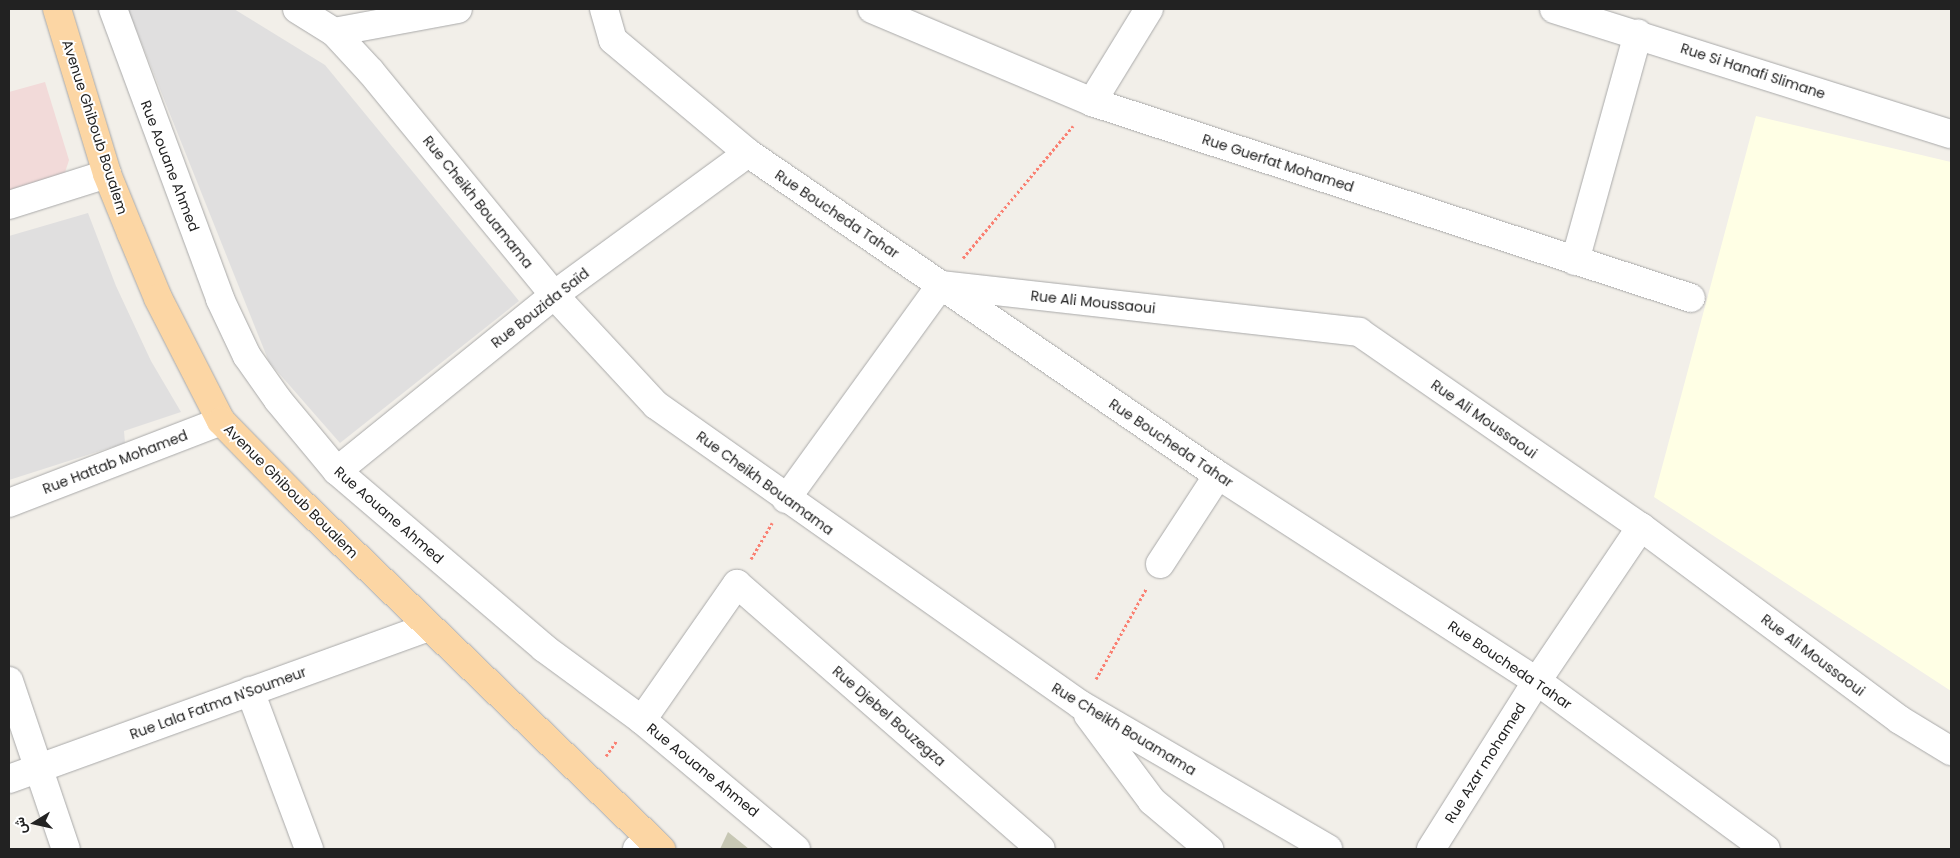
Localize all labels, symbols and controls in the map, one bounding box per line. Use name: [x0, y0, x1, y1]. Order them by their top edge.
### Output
street label: Avenue Ghiboub Boualem: [59, 38, 131, 216]
street label: Rue Si Hanafi Slimane: [1678, 40, 1828, 102]
street label: Rue Aouane Ahmed: [137, 98, 203, 234]
street label: Rue Guerfat Mohamed: [1200, 131, 1356, 195]
street label: Rue Cheikh Bouamama: [419, 132, 537, 272]
street label: Rue Boucheda Tahar: [772, 166, 902, 262]
street label: Rue Bouzida Saïd: [488, 265, 592, 351]
street label: Rue Ali Moussaoui: [1030, 287, 1156, 317]
street label: Rue Ali Moussaoui: [1428, 376, 1540, 462]
street label: Rue Boucheda Tahar: [1106, 395, 1236, 491]
street label: Avenue Ghiboub Boualem: [220, 420, 362, 562]
street label: Rue Hattab Mohamed: [40, 427, 190, 497]
street label: Rue Cheikh Bouamama: [693, 428, 837, 538]
street label: Rue Aouane Ahmed: [331, 463, 447, 567]
street label: Rue Ali Moussaoui: [1758, 611, 1868, 699]
street label: Rue Boucheda Tahar: [1445, 617, 1575, 713]
street label: Rue Djebel Bouzegza: [829, 662, 949, 770]
street label: Rue Lala Fatma N'Soumeur: [127, 663, 309, 743]
street label: Rue Cheikh Bouamama: [1049, 679, 1199, 779]
street label: Rue Azar mohamed: [1441, 700, 1529, 826]
street label: Rue Aouane Ahmed: [644, 720, 762, 820]
north arrow: [10, 798, 60, 848]
text: ش: [9, 816, 32, 836]

